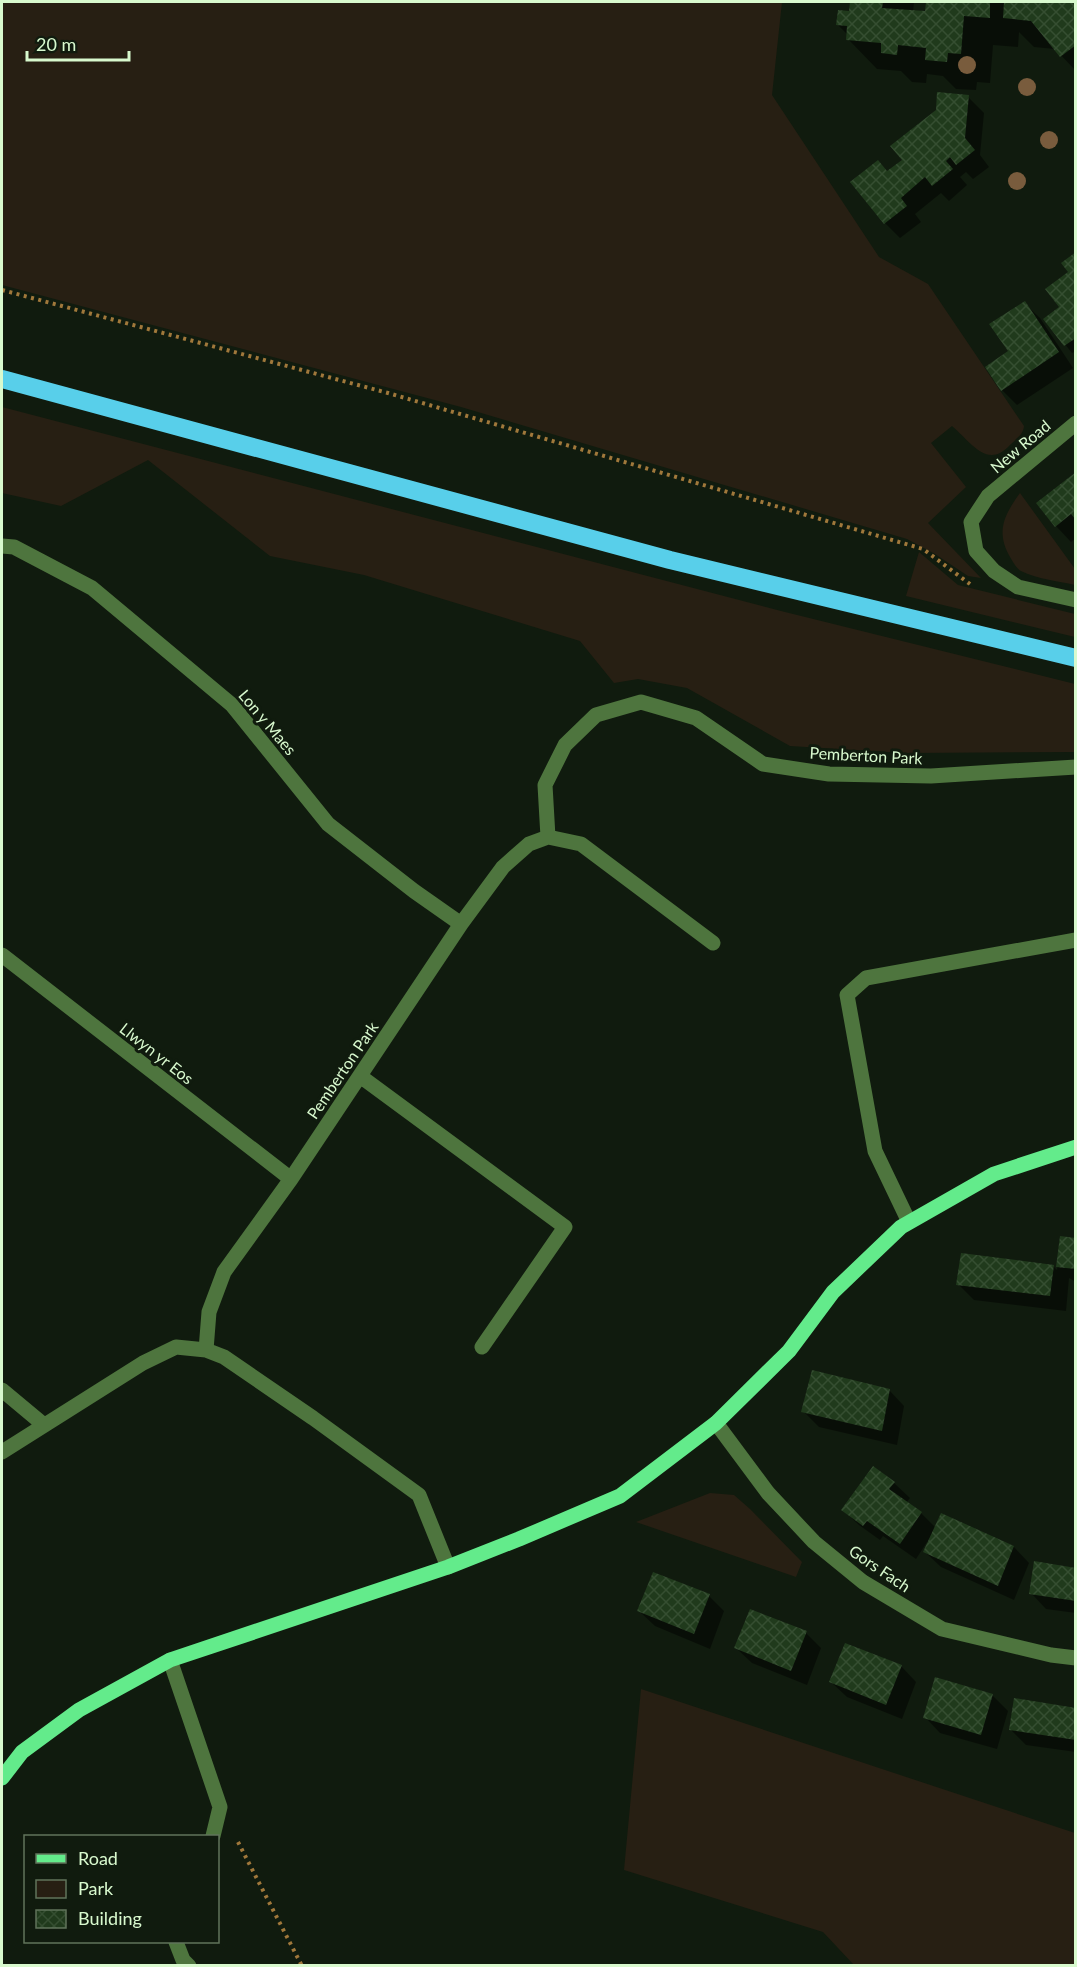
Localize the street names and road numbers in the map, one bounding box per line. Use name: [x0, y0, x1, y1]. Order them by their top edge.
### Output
street label: New Road: [986, 416, 1054, 476]
street label: Lon y Maes: [235, 686, 301, 759]
street label: Pemberton Park: [809, 743, 924, 767]
street label: Pemberton Park: [303, 1017, 382, 1122]
street label: Llwyn yr Eos: [116, 1018, 198, 1088]
street label: Gors Fach: [846, 1541, 914, 1595]

